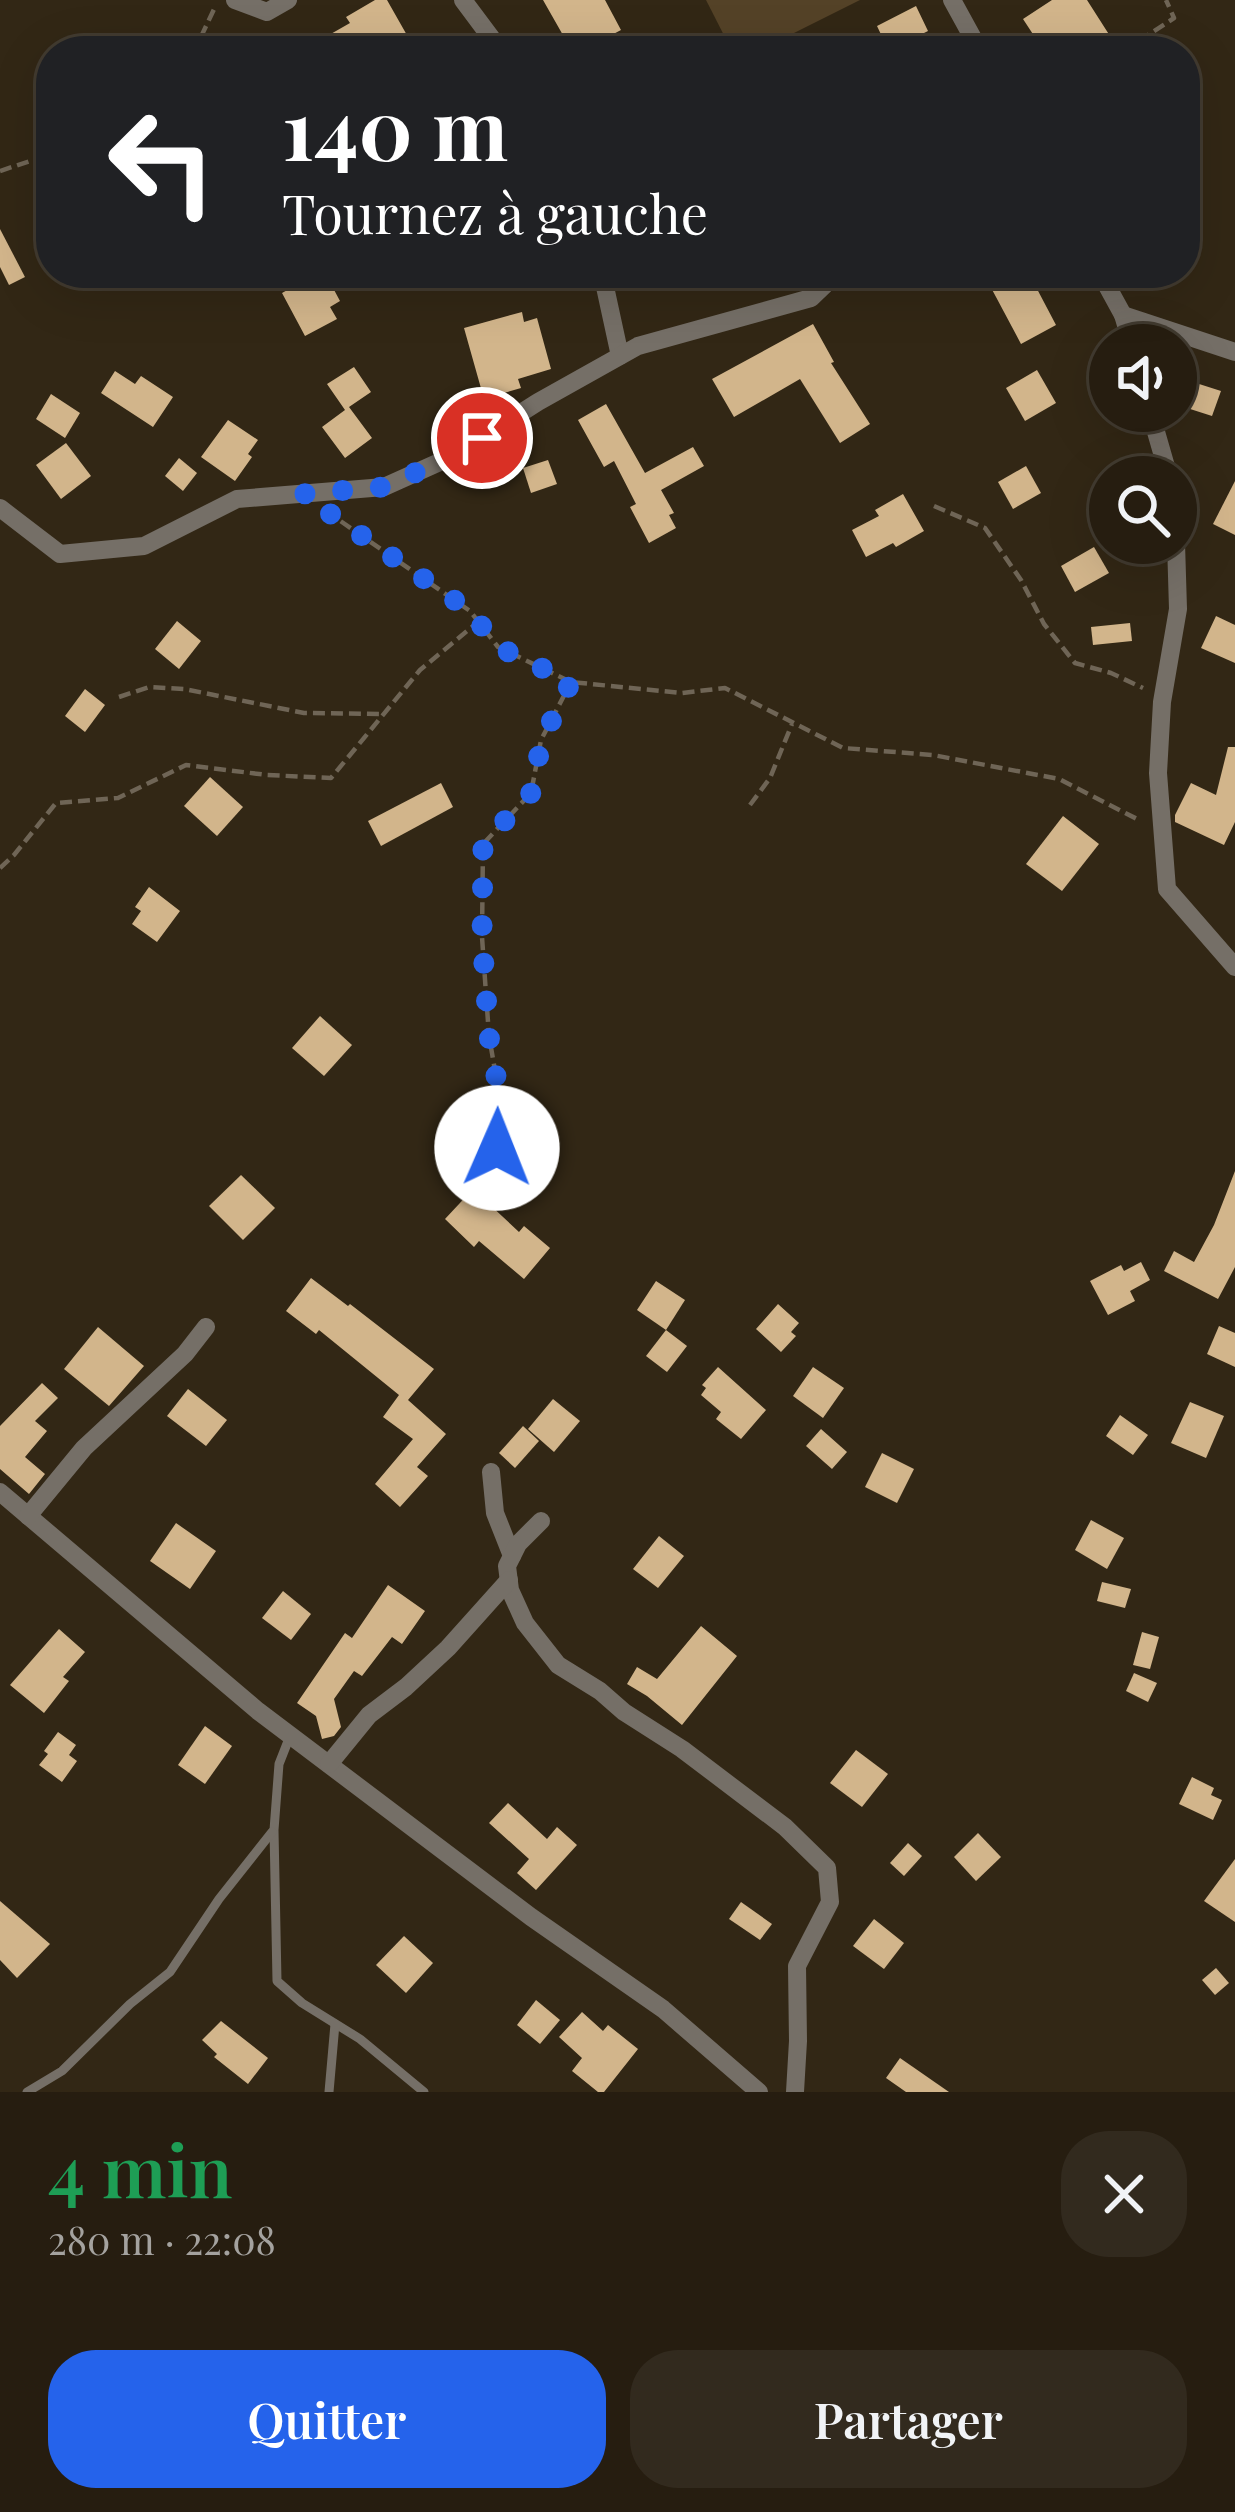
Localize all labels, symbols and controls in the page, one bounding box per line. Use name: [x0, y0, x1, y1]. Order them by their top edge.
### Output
text: 140 m: [282, 70, 508, 182]
icon: left: [84, 84, 240, 240]
text: Tournez à gauche: [282, 177, 708, 249]
map controls: [1089, 324, 1197, 564]
button: sound: [1089, 324, 1197, 432]
pin: [431, 387, 533, 489]
icon: arrive: [449, 405, 515, 471]
button: search: [1089, 456, 1197, 564]
position arrow: [434, 1085, 560, 1211]
text: 4 min: [48, 2120, 233, 2216]
button: close: [1061, 2131, 1187, 2257]
text: 280 m · 22:08: [48, 2213, 276, 2265]
button: Quitter: [48, 2350, 606, 2488]
button: Partager: [630, 2350, 1187, 2488]

